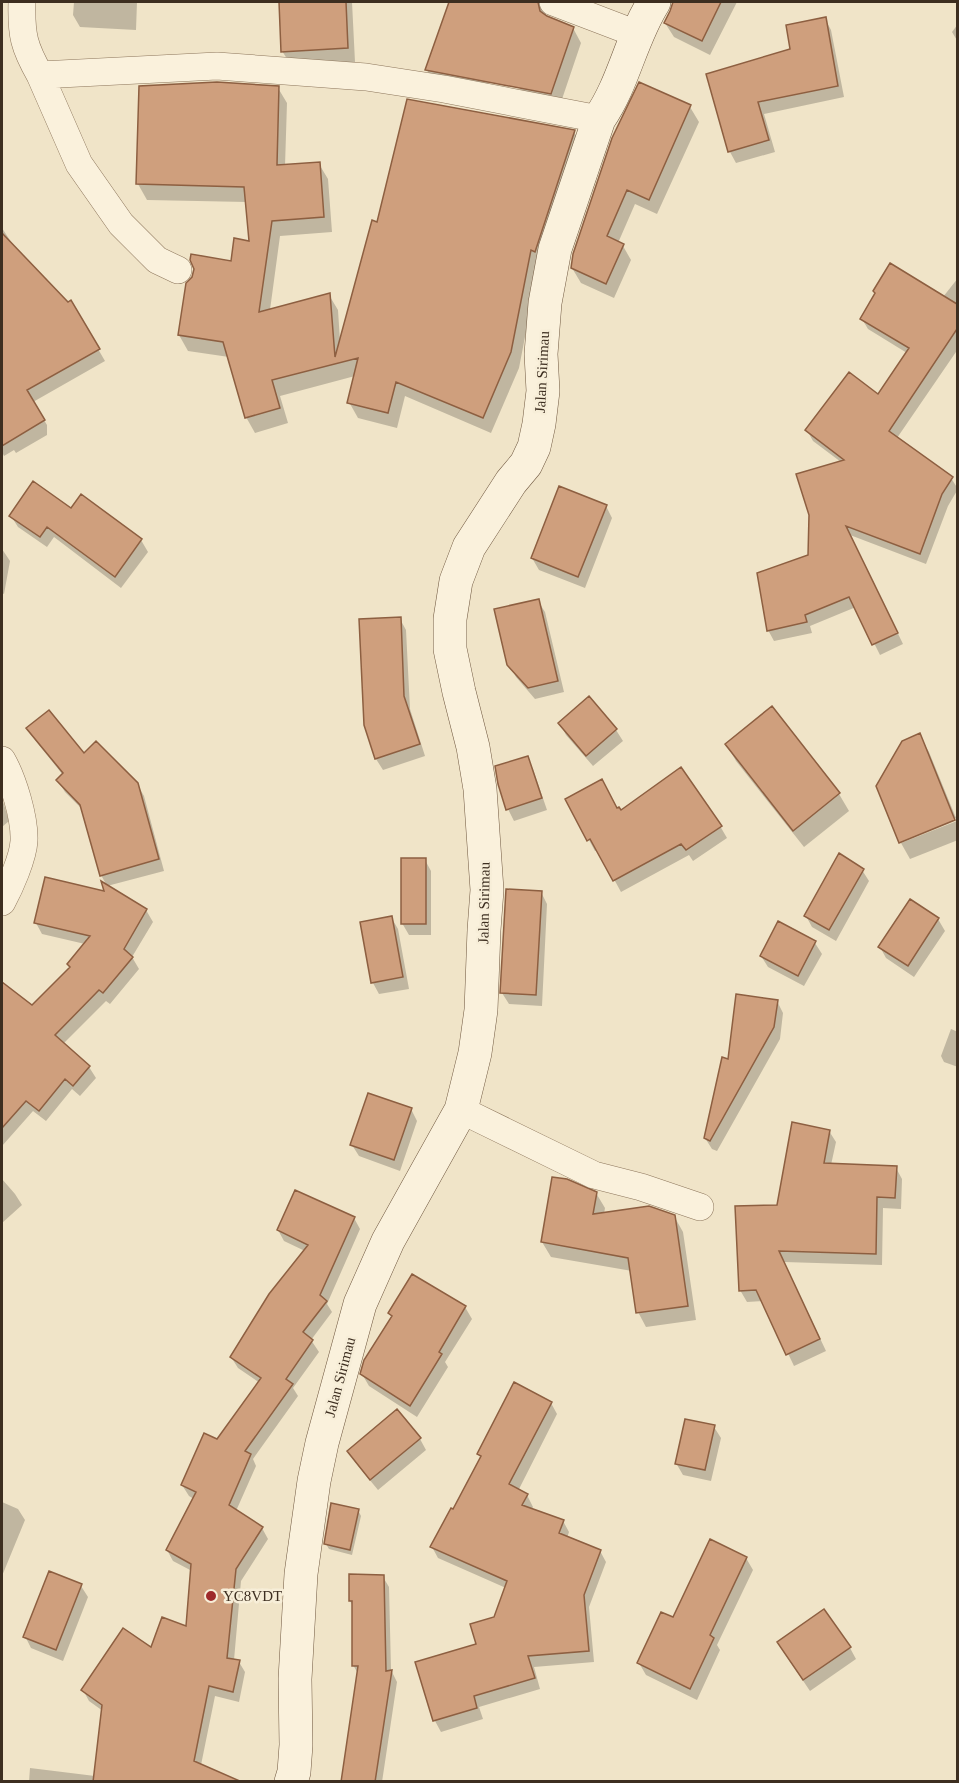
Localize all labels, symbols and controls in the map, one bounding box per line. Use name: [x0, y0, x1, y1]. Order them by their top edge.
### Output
street label: Jalan Sirimau: [532, 330, 552, 413]
street label: Jalan Sirimau: [475, 861, 493, 944]
street label: Jalan Sirimau: [322, 1335, 358, 1419]
place label: YC8VDT: [223, 1588, 282, 1604]
marker: YC8VDT: [204, 1589, 218, 1603]

